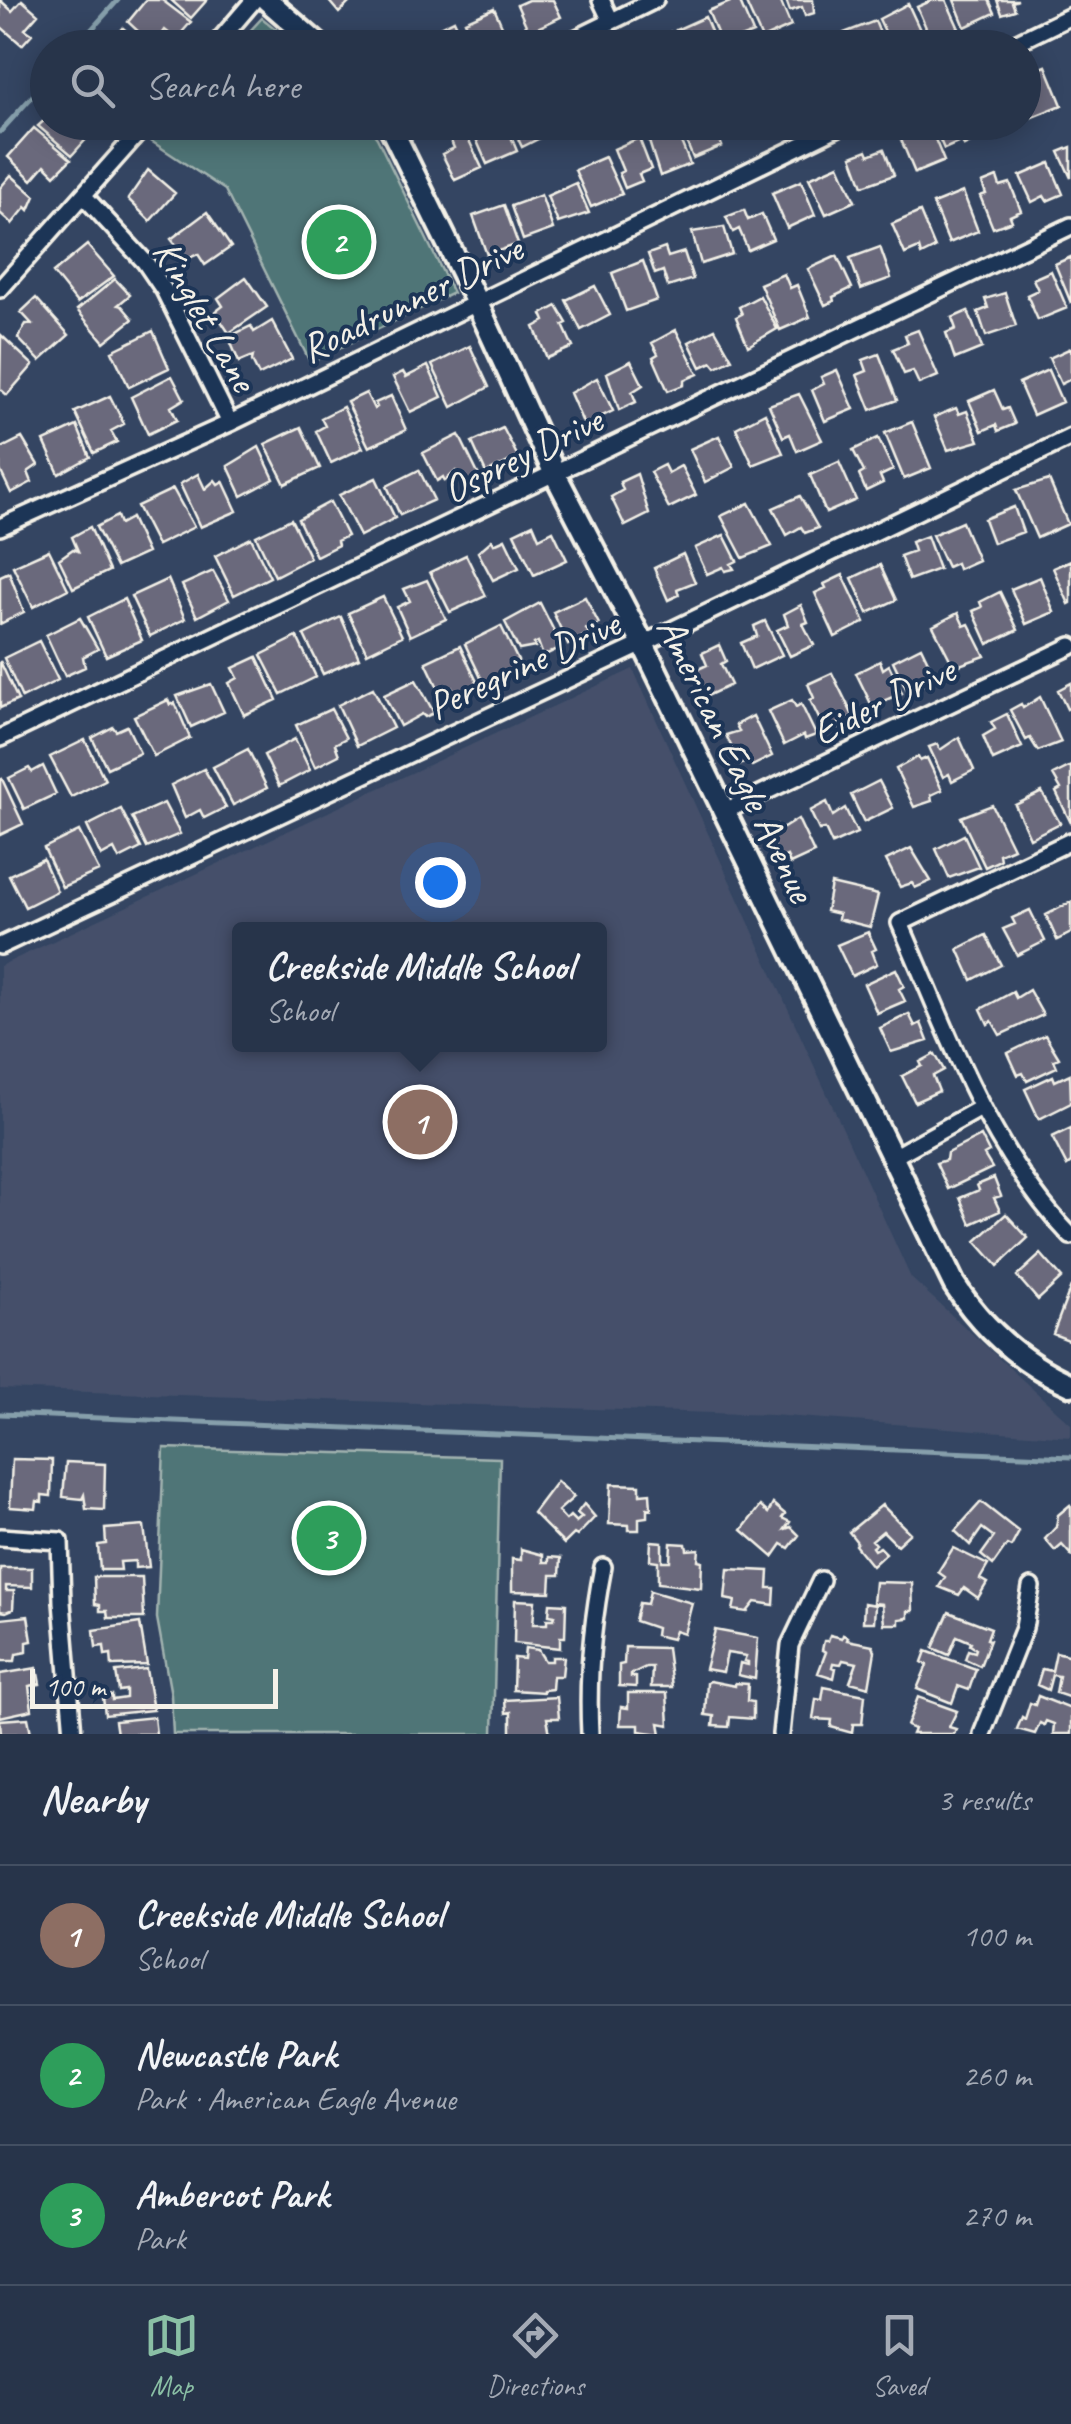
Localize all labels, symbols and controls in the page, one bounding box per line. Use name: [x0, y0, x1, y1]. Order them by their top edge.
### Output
search box: [30, 30, 1041, 140]
icon: search: [65, 58, 120, 113]
text: Search here: [145, 62, 300, 109]
pin: 2: [306, 204, 372, 280]
street label: Roadrunner Drive: [292, 222, 533, 374]
street label: Kinglet Lane: [142, 231, 270, 403]
street label: Osprey Drive: [435, 394, 613, 515]
street label: Peregrine Drive: [419, 597, 630, 731]
street label: American Eagle Avenue: [646, 609, 828, 913]
street label: Eider Drive: [804, 644, 966, 757]
your location: [415, 857, 466, 908]
popup: [232, 922, 607, 1052]
text: Creekside Middle School: [265, 943, 574, 990]
text: School: [265, 990, 334, 1031]
pin: 1: [388, 1084, 452, 1160]
pin: 3: [296, 1500, 362, 1576]
scale bar: [30, 1664, 278, 1708]
text: 100 m: [45, 1669, 105, 1704]
text: Nearby: [40, 1773, 146, 1826]
text: 3 results: [937, 1779, 1031, 1820]
text: Creekside Middle School: [135, 1891, 443, 1938]
text: 1: [65, 1915, 80, 1956]
text: 100 m: [962, 1915, 1031, 1956]
text: School: [135, 1938, 204, 1979]
text: Newcastle Park: [135, 2031, 336, 2078]
text: 2: [65, 2055, 80, 2096]
text: 260 m: [962, 2055, 1031, 2096]
text: Park · American Eagle Avenue: [135, 2078, 456, 2119]
text: Ambercot Park: [135, 2171, 329, 2218]
text: 3: [65, 2195, 80, 2236]
text: 270 m: [962, 2195, 1031, 2236]
text: Park: [135, 2218, 186, 2259]
tab: Map: [144, 2308, 199, 2403]
tab: Directions: [487, 2308, 584, 2403]
tab: Saved: [872, 2308, 927, 2403]

